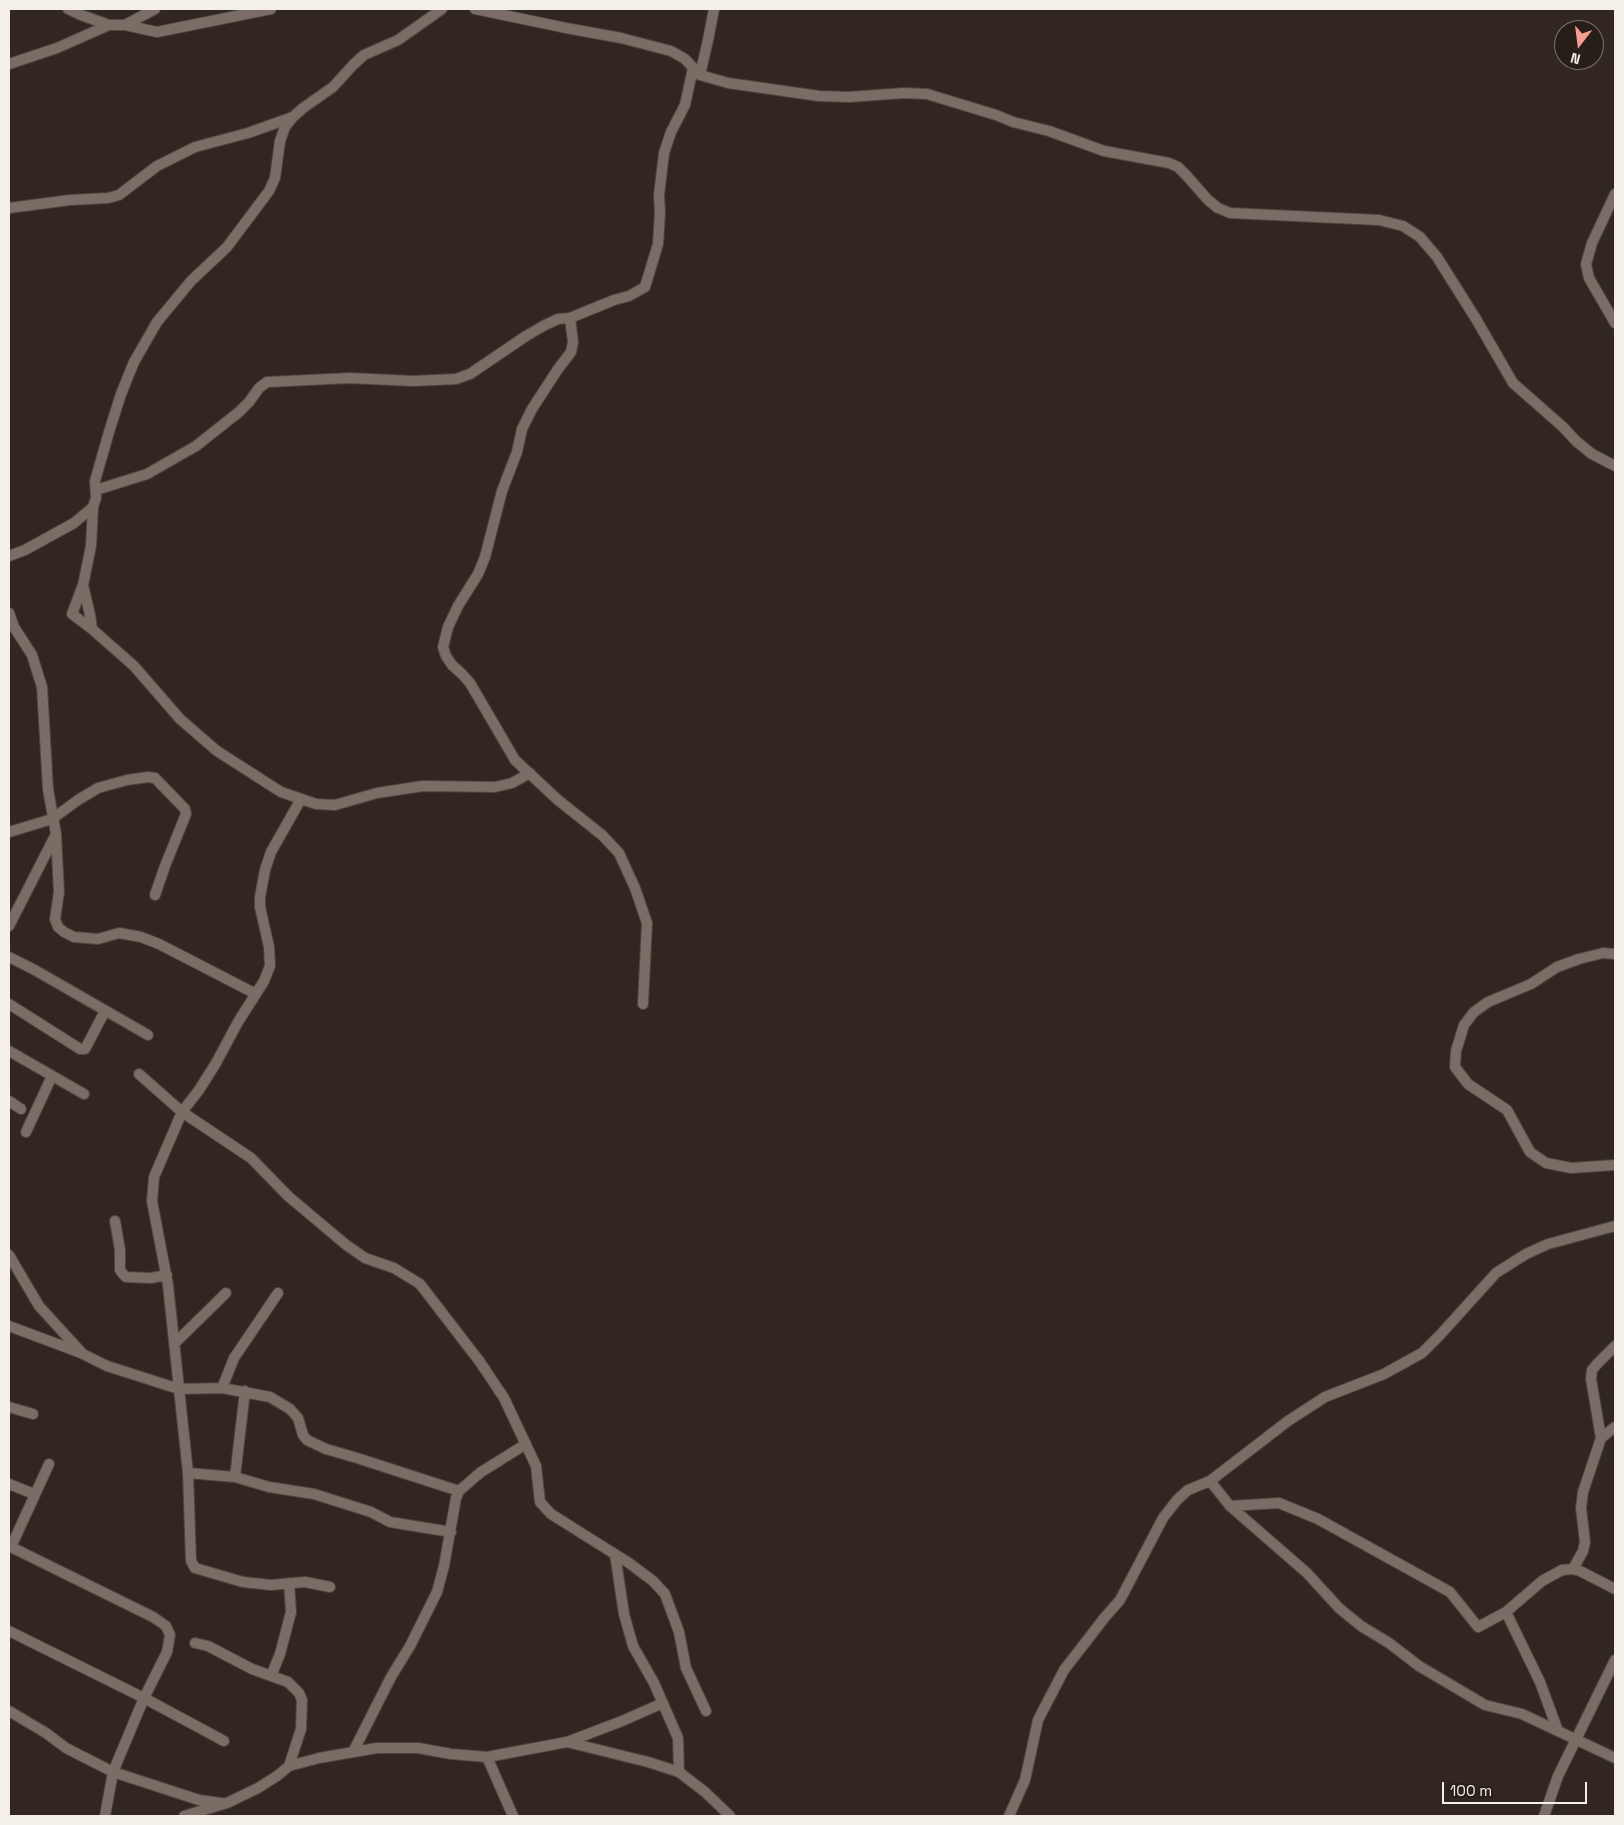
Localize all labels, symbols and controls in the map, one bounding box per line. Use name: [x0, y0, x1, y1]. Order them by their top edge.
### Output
north arrow: [1554, 20, 1604, 70]
text: N: [1569, 49, 1582, 68]
scale bar: [1444, 1772, 1589, 1804]
text: 100 m: [1450, 1781, 1492, 1800]

